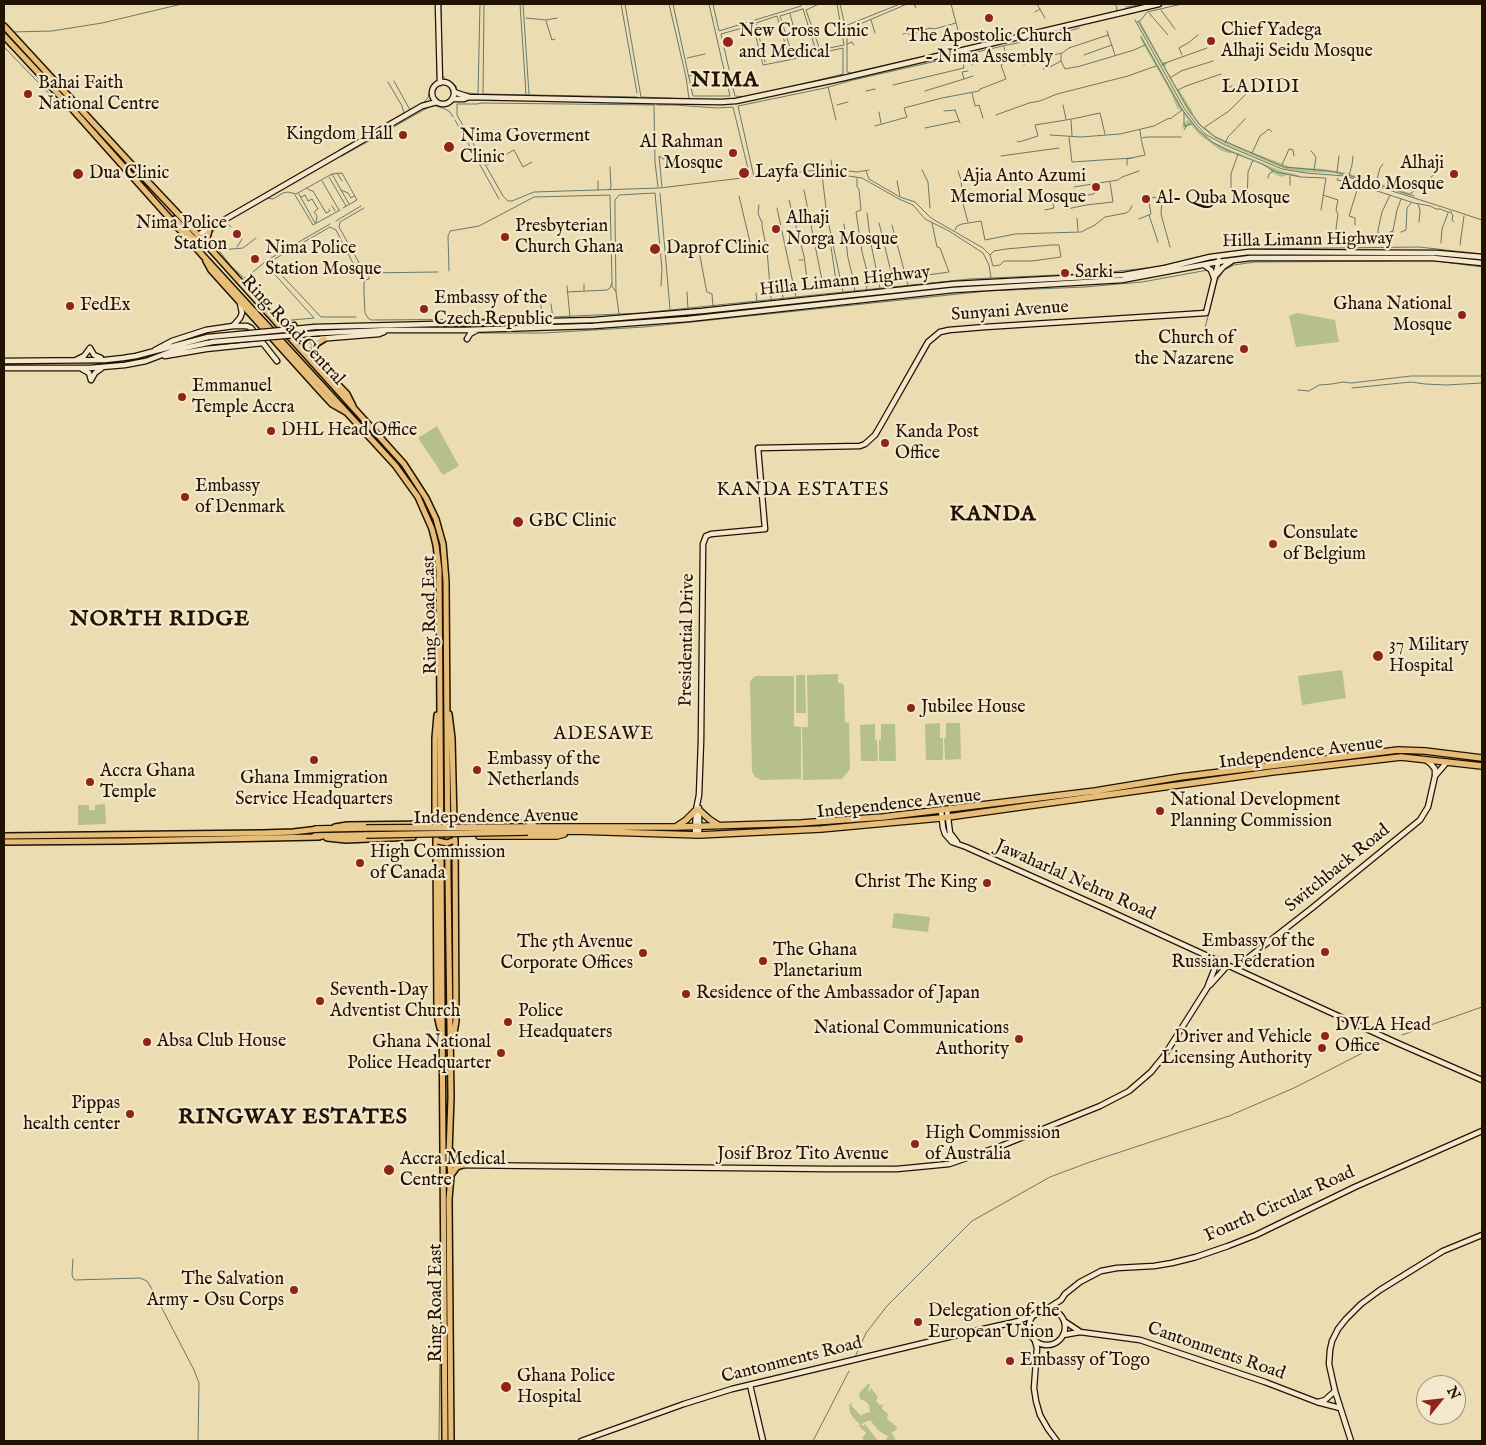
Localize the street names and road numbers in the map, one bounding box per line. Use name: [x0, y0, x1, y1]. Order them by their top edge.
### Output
street label: Hilla Limann Highway: [1222, 229, 1394, 253]
street label: Hilla Limann Highway: [758, 262, 932, 302]
street label: Ring Road Central: [236, 272, 348, 390]
street label: Sunyani Avenue: [950, 297, 1070, 327]
street label: Ring Road East: [419, 555, 443, 675]
street label: Presidential Drive: [676, 573, 700, 707]
street label: Independence Avenue: [1218, 733, 1384, 775]
street label: Independence Avenue: [816, 786, 982, 824]
street label: Independence Avenue: [413, 806, 579, 830]
street label: Switchback Road: [1281, 820, 1395, 918]
street label: Jawaharlal Nehru Road: [992, 836, 1158, 926]
street label: Josif Broz Tito Avenue: [717, 1144, 889, 1166]
street label: Fourth Circular Road: [1202, 1162, 1358, 1248]
street label: Ring Road East: [426, 1243, 448, 1363]
street label: Cantonments Road: [1144, 1318, 1288, 1386]
street label: Cantonments Road: [719, 1333, 865, 1389]

